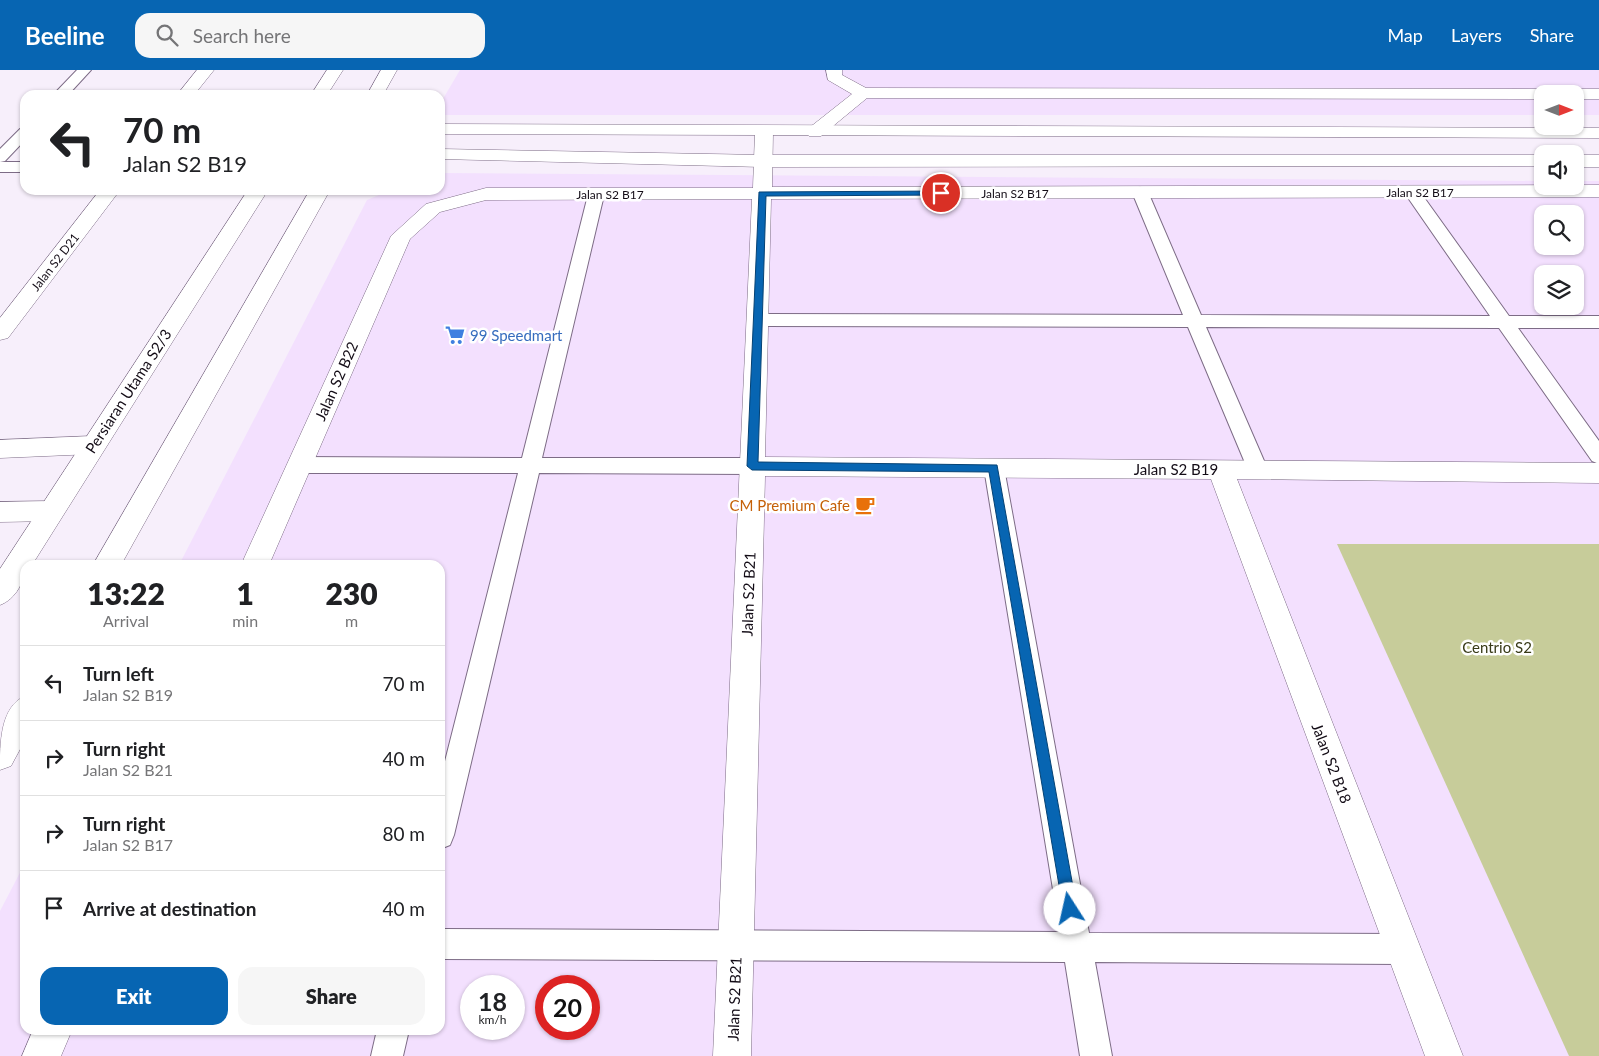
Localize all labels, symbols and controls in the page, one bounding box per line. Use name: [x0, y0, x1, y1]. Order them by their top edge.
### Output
search box: [135, 13, 485, 58]
text: Beeline: [25, 21, 105, 50]
icon: search: [153, 21, 181, 49]
text: Search here: [193, 24, 291, 47]
text: Map: [1387, 24, 1423, 46]
text: Layers: [1451, 24, 1502, 46]
text: Share: [1530, 24, 1574, 46]
north arrow: [1534, 85, 1584, 135]
map controls: [1534, 85, 1584, 315]
text: 70 m: [123, 108, 201, 150]
icon: left: [40, 110, 105, 175]
button: sound: [1534, 145, 1584, 195]
text: Jalan S2 B19: [123, 150, 247, 177]
pin: [920, 172, 962, 214]
icon: arrive: [927, 179, 955, 207]
street label: Jalan S2 B17: [1386, 185, 1454, 200]
street label: Jalan S2 B17: [981, 186, 1049, 201]
street label: Jalan S2 B17: [576, 187, 644, 202]
button: search: [1534, 205, 1584, 255]
street label: Jalan S2 D21: [28, 230, 82, 294]
button: layers: [1534, 265, 1584, 315]
supermarket icon: 99 Speedmart: [444, 324, 466, 346]
street label: Persiaran Utama S2/3: [81, 326, 175, 456]
place label: 99 Speedmart: [470, 326, 563, 344]
street label: Jalan S2 B22: [311, 339, 361, 423]
street label: Jalan S2 B19: [1134, 460, 1218, 478]
cafe icon: CM Premium Cafe: [854, 494, 876, 516]
place label: CM Premium Cafe: [730, 496, 850, 514]
street label: Jalan S2 B21: [738, 551, 758, 637]
text: 13:22: [87, 575, 165, 611]
text: 1: [236, 575, 254, 611]
text: 230: [325, 575, 378, 611]
text: Arrival: [103, 611, 149, 630]
text: min: [232, 611, 258, 630]
text: m: [345, 611, 358, 630]
park label: Centrio S2: [1462, 638, 1532, 656]
text: Turn left: [83, 662, 154, 685]
icon: left: [40, 669, 68, 697]
text: 70 m: [382, 672, 425, 695]
text: Jalan S2 B19: [83, 685, 173, 704]
street label: Jalan S2 B18: [1308, 720, 1356, 806]
text: Turn right: [83, 737, 165, 760]
icon: right: [40, 744, 68, 772]
text: 40 m: [382, 747, 425, 770]
text: Jalan S2 B21: [83, 760, 173, 779]
text: Turn right: [83, 812, 165, 835]
icon: right: [40, 819, 68, 847]
text: 80 m: [382, 822, 425, 845]
text: Jalan S2 B17: [83, 835, 173, 854]
position arrow: [1043, 882, 1095, 934]
icon: arrive: [40, 894, 68, 922]
text: Arrive at destination: [83, 897, 256, 920]
text: 40 m: [382, 897, 425, 920]
street label: Jalan S2 B21: [724, 956, 744, 1042]
button: Exit: [40, 967, 228, 1025]
button: Share: [238, 967, 425, 1025]
speed limit sign: 20: [535, 975, 600, 1040]
text: 18: [478, 986, 507, 1016]
text: km/h: [478, 1012, 507, 1027]

